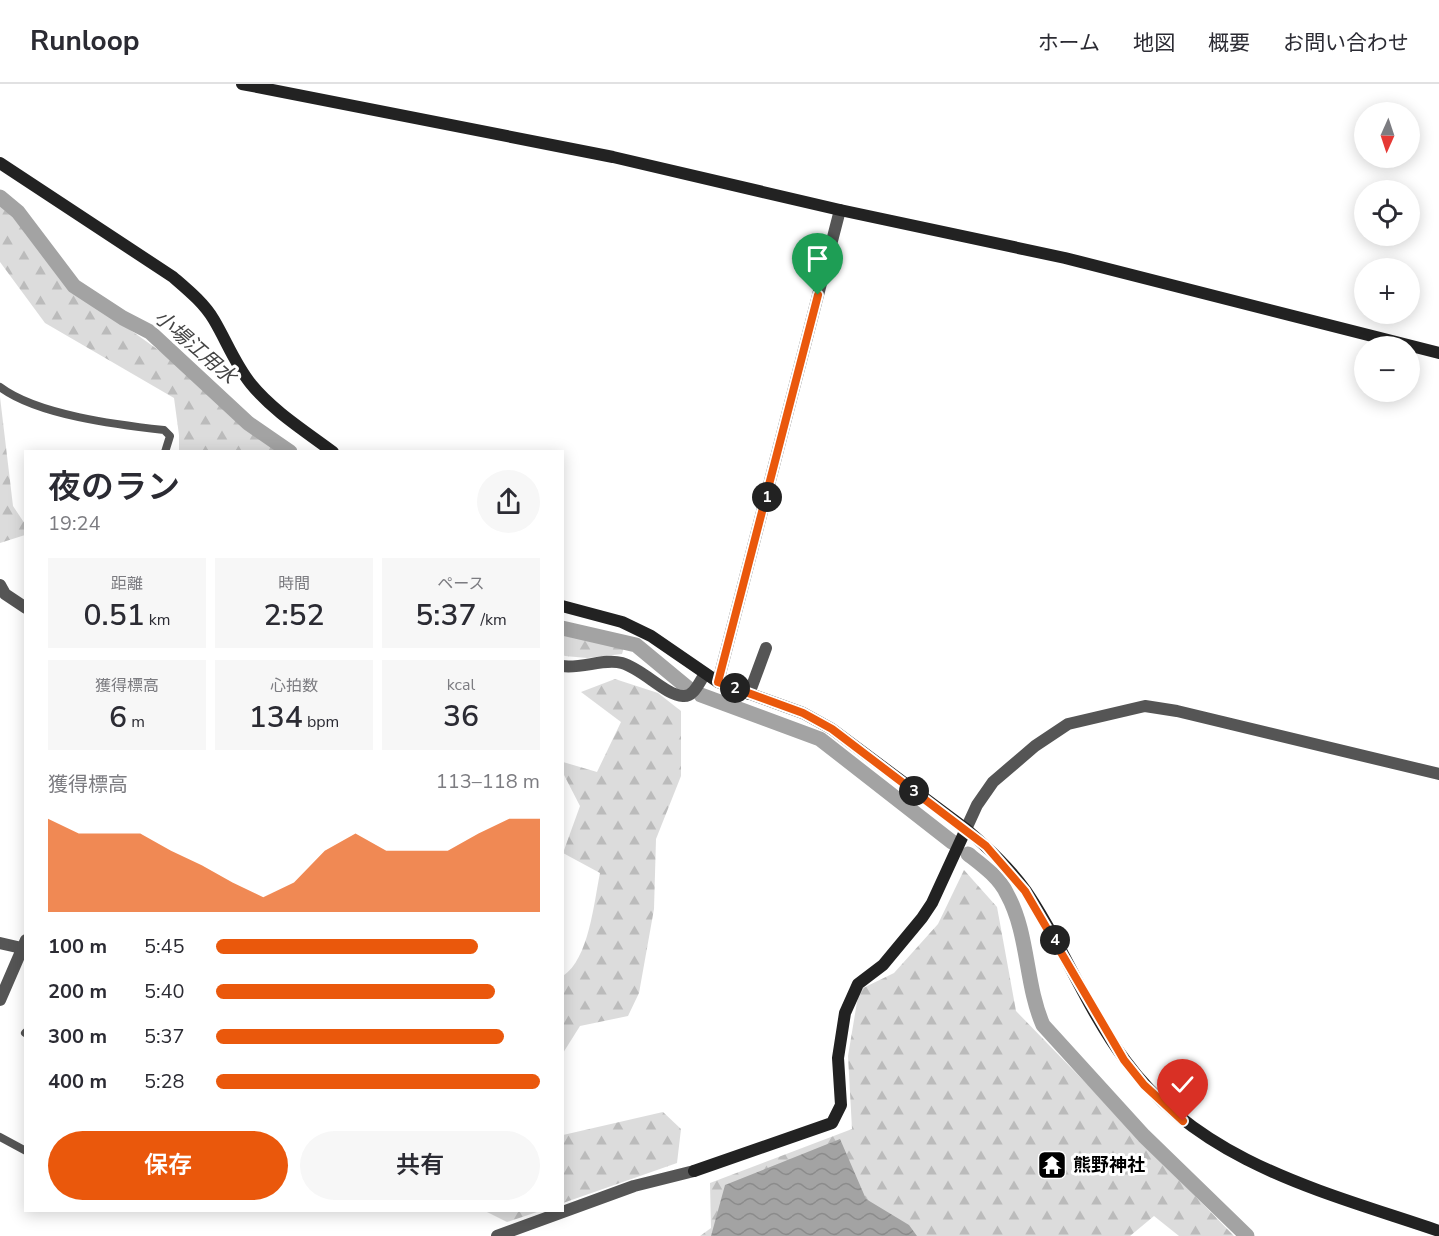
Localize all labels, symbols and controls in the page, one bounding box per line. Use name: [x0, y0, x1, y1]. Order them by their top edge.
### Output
text: Runloop: [30, 22, 140, 60]
text: ホーム: [1038, 29, 1100, 57]
text: 地図: [1133, 29, 1175, 57]
text: 概要: [1208, 29, 1250, 57]
text: お問い合わせ: [1283, 29, 1409, 57]
north arrow: [1354, 102, 1420, 168]
map controls: [1354, 102, 1420, 402]
button: locate: [1354, 180, 1420, 246]
pin: [792, 233, 843, 295]
icon: arrive: [801, 242, 834, 275]
button: +: [1354, 258, 1420, 324]
water label: 小場江用水: [148, 304, 243, 391]
button: −: [1354, 336, 1420, 402]
text: 夜のラン: [48, 465, 180, 510]
button: share: [477, 470, 540, 533]
pin: 1: [752, 482, 782, 512]
text: 1: [762, 486, 772, 508]
text: 19:24: [48, 510, 101, 537]
text: 距離: [111, 573, 143, 595]
text: 時間: [278, 573, 310, 595]
text: ペース: [437, 573, 485, 595]
text: 0.51: [84, 595, 145, 636]
text: 2:52: [263, 595, 325, 636]
text: 5:37: [415, 595, 476, 636]
text: km: [145, 609, 170, 631]
text: /km: [476, 609, 507, 631]
pin: 2: [720, 673, 750, 703]
text: kcal: [447, 674, 475, 696]
text: 獲得標高: [95, 675, 159, 697]
text: 心拍数: [270, 675, 318, 697]
text: 2: [730, 677, 740, 699]
text: 36: [443, 696, 479, 737]
text: 6: [109, 697, 127, 738]
text: 134: [249, 697, 303, 738]
text: m: [127, 711, 145, 733]
text: bpm: [303, 711, 339, 733]
text: 113–118 m: [436, 768, 540, 795]
text: 獲得標高: [48, 771, 128, 798]
pin: 3: [899, 776, 929, 806]
text: 3: [909, 780, 919, 802]
pin: 4: [1040, 925, 1070, 955]
text: 4: [1050, 929, 1060, 951]
text: 100 m: [48, 933, 107, 960]
text: 5:45: [144, 933, 185, 960]
text: 200 m: [48, 978, 107, 1005]
text: 5:40: [144, 978, 185, 1005]
text: 300 m: [48, 1023, 107, 1050]
text: 5:37: [144, 1023, 185, 1050]
pin: [1157, 1059, 1208, 1121]
text: 400 m: [48, 1068, 107, 1095]
text: 5:28: [144, 1068, 185, 1095]
icon: check: [1166, 1068, 1199, 1101]
button: 保存: [48, 1131, 288, 1200]
button: 共有: [300, 1131, 540, 1200]
temple icon: 熊野神社: [1036, 1149, 1068, 1181]
place label: 熊野神社: [1073, 1153, 1145, 1177]

